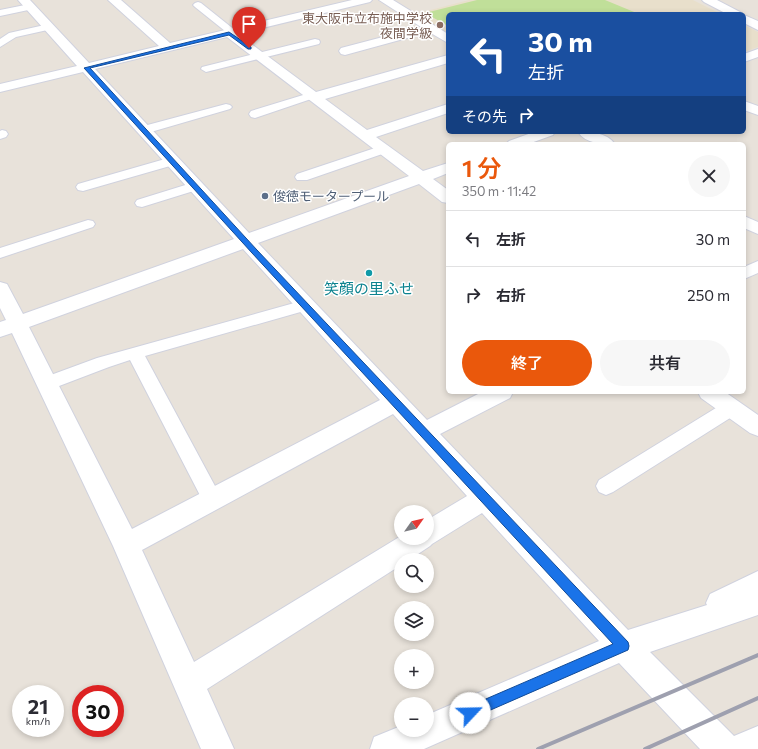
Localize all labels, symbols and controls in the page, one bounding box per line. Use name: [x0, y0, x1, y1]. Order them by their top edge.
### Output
pin: [232, 7.0, 266, 48]
place label: 東大阪市立布施中学校 夜間学級: [302, 10, 433, 41]
icon: arrive: [238, 13, 260, 35]
marker: 東大阪市立布施中学校 夜間学級: [435, 20, 445, 30]
text: 30 m: [528, 24, 593, 58]
icon: left: [462, 28, 514, 80]
text: 左折: [528, 61, 564, 83]
icon: right: [515, 104, 537, 126]
text: その先: [462, 107, 507, 125]
text: 1 分: [462, 153, 501, 182]
button: close: [688, 155, 730, 197]
text: 350 m · 11:42: [462, 183, 536, 199]
place label: 俊徳モータープール: [273, 188, 389, 204]
marker: 俊徳モータープール: [260, 191, 270, 201]
icon: left: [462, 228, 484, 250]
text: 左折: [496, 230, 526, 248]
text: 30 m: [696, 230, 730, 248]
marker: 笑顔の里ふせ: [364, 268, 374, 278]
place label: 笑顔の里ふせ: [324, 279, 414, 297]
icon: right: [462, 284, 484, 306]
text: 右折: [496, 286, 526, 304]
text: 250 m: [687, 286, 730, 304]
button: 終了: [462, 340, 592, 386]
button: 共有: [600, 340, 730, 386]
north arrow: [394, 505, 434, 545]
map controls: [394, 505, 434, 737]
button: search: [394, 553, 434, 593]
button: layers: [394, 601, 434, 641]
button: +: [394, 649, 434, 689]
speed limit sign: 30: [72, 685, 124, 737]
position arrow: [449, 692, 491, 734]
text: 21: [28, 694, 48, 718]
button: −: [394, 697, 434, 737]
text: km/h: [26, 715, 50, 727]

